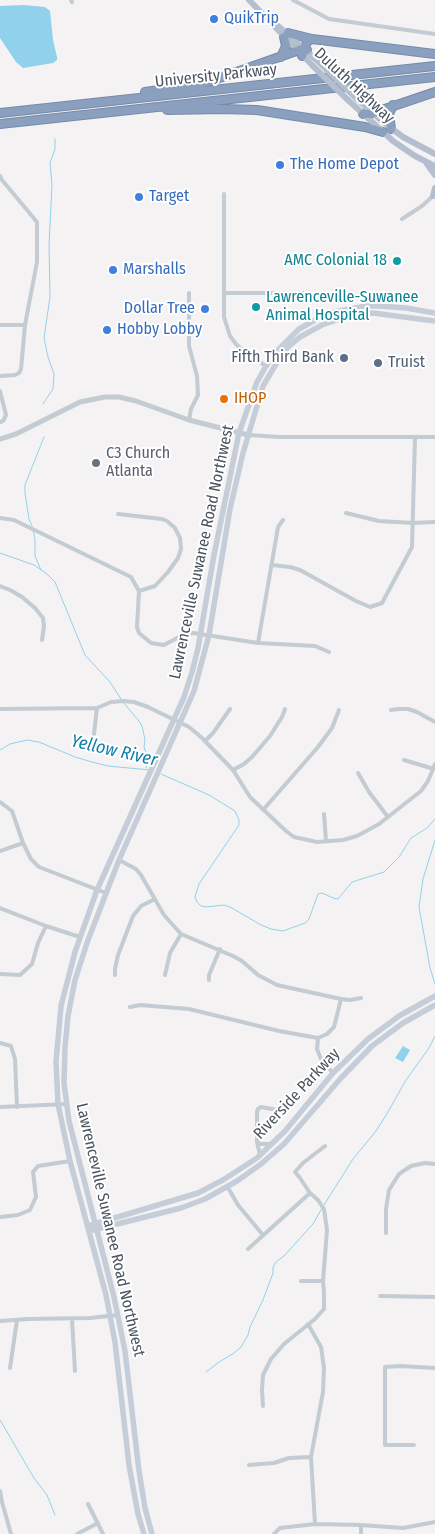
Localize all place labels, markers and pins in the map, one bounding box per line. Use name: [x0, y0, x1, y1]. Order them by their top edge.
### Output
place label: QuikTrip: [224, 9, 279, 29]
marker: QuikTrip: [208, 13, 220, 25]
place label: The Home Depot: [290, 155, 399, 175]
marker: The Home Depot: [274, 159, 286, 171]
place label: Target: [149, 187, 189, 207]
marker: Target: [133, 191, 145, 203]
place label: AMC Colonial 18: [284, 251, 387, 271]
marker: AMC Colonial 18: [391, 255, 403, 267]
place label: Marshalls: [123, 260, 186, 280]
marker: Marshalls: [107, 264, 119, 276]
place label: Lawrenceville-Suwanee Animal Hospital: [266, 288, 418, 326]
place label: Dollar Tree: [124, 299, 195, 319]
marker: Lawrenceville-Suwanee Animal Hospital: [250, 301, 262, 313]
marker: Dollar Tree: [199, 303, 211, 315]
place label: Hobby Lobby: [117, 320, 202, 340]
marker: Hobby Lobby: [101, 324, 113, 336]
place label: Fifth Third Bank: [231, 348, 334, 368]
marker: Fifth Third Bank: [338, 352, 350, 364]
place label: Truist: [388, 353, 425, 373]
marker: Truist: [372, 357, 384, 369]
place label: IHOP: [234, 389, 266, 409]
marker: IHOP: [218, 393, 230, 405]
place label: C3 Church Atlanta: [106, 444, 170, 482]
marker: C3 Church Atlanta: [90, 457, 102, 469]

